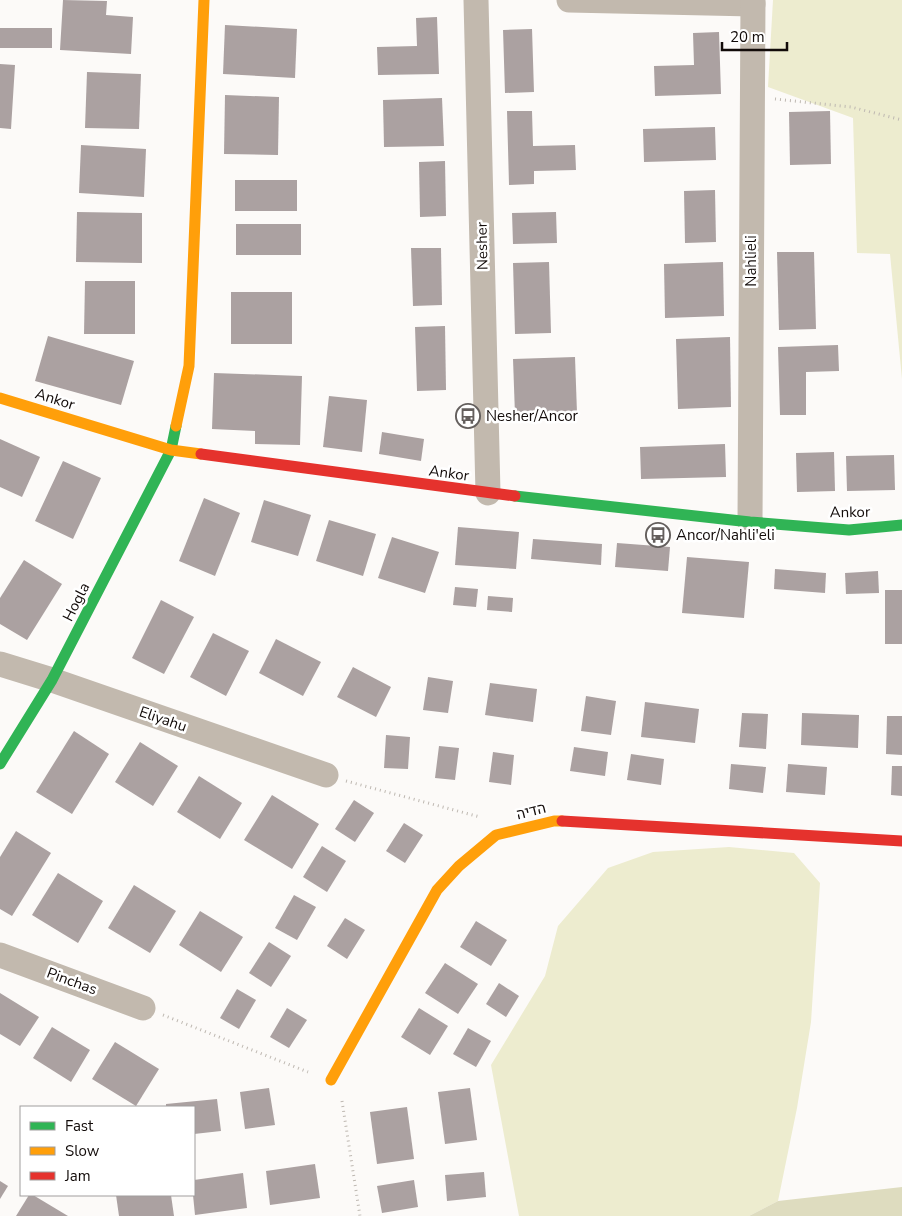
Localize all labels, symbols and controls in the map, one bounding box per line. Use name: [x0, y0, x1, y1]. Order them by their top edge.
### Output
scale bar: [722, 20, 787, 52]
text: 20 m: [730, 27, 765, 47]
street label: Nesher: [472, 221, 492, 270]
street label: Nahlieli: [741, 235, 761, 287]
street label: Ankor: [33, 384, 78, 415]
bus stop icon: Nesher/Ancor: [455, 403, 481, 429]
place label: Nesher/Ancor: [486, 406, 579, 426]
street label: Ankor: [428, 460, 471, 486]
street label: Ankor: [830, 502, 871, 522]
bus stop icon: Ancor/Nahli'eli: [645, 522, 671, 548]
place label: Ancor/Nahli'eli: [676, 525, 775, 545]
street label: Hogla: [58, 579, 94, 625]
street label: Eliyahu: [137, 702, 189, 736]
street label: הדיה: [514, 798, 548, 824]
street label: Pinchas: [44, 963, 100, 999]
legend: [20, 1106, 195, 1196]
text: Fast: [65, 1116, 94, 1136]
text: Slow: [65, 1141, 100, 1161]
text: Jam: [64, 1166, 91, 1186]

